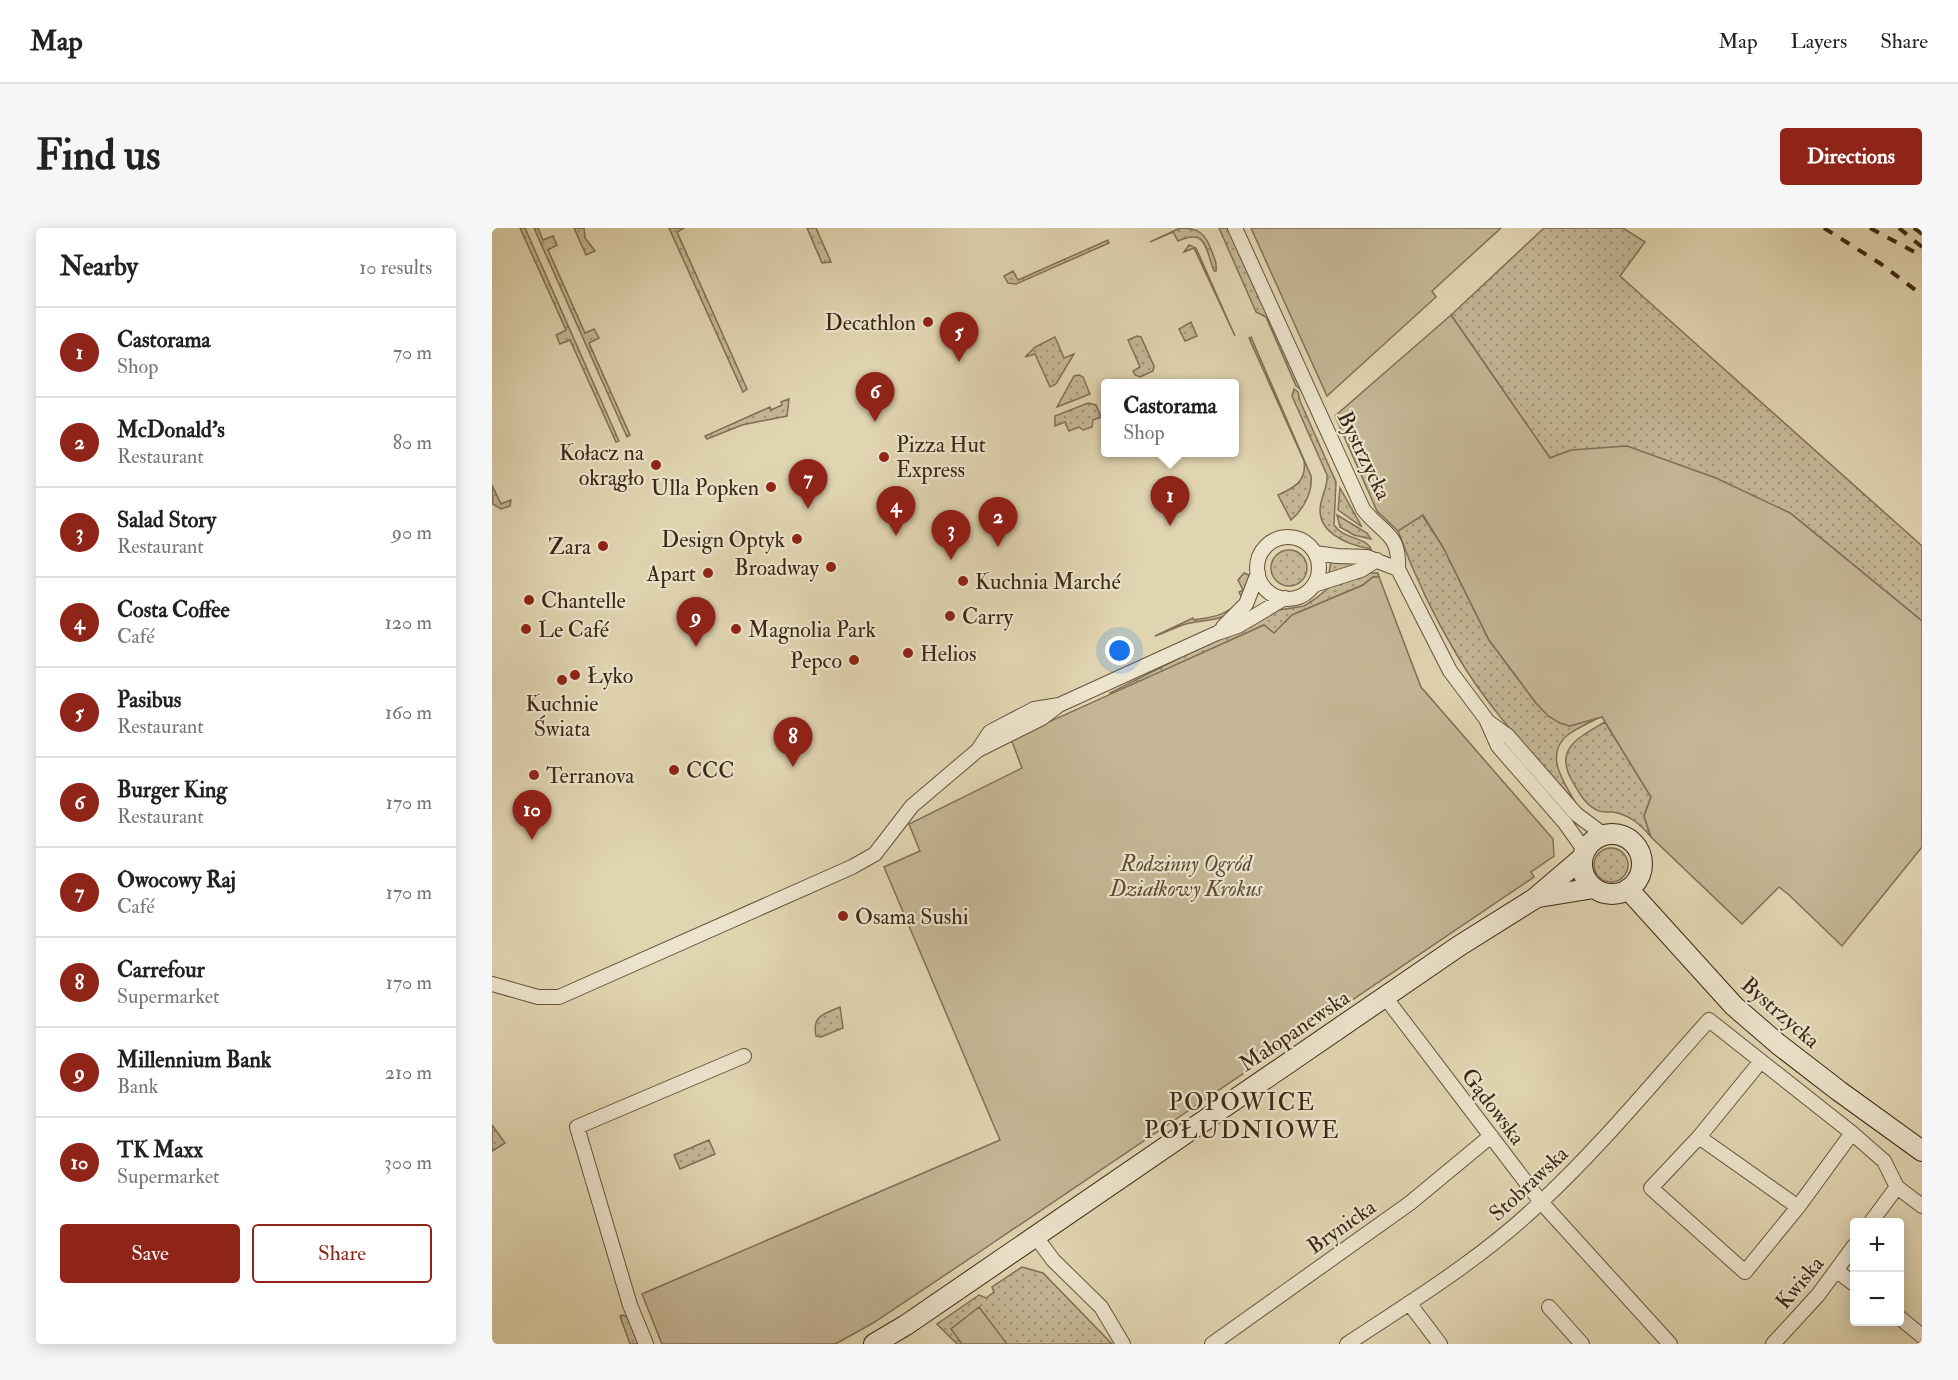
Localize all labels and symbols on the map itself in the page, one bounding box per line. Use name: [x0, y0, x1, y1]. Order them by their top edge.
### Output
place label: Decathlon: [825, 309, 916, 337]
pin: 5: [940, 312, 978, 362]
marker: Decathlon: [921, 315, 935, 329]
pin: 6: [856, 372, 895, 422]
street label: Bystrzycka: [1331, 406, 1398, 505]
place label: Pizza Hut Express: [896, 431, 986, 485]
place label: Kołacz na okrągło: [559, 439, 645, 492]
marker: Pizza Hut Express: [877, 450, 891, 464]
marker: Kołacz na okrągło: [649, 458, 663, 472]
pin: 7: [788, 460, 828, 509]
place label: Ulla Popken: [651, 474, 759, 503]
pin: 1: [1150, 476, 1190, 526]
marker: Ulla Popken: [764, 480, 778, 494]
pin: 4: [876, 486, 916, 536]
pin: 2: [978, 498, 1018, 547]
pin: 3: [932, 510, 970, 560]
place label: Design Optyk: [661, 526, 785, 555]
marker: Design Optyk: [790, 532, 804, 546]
place label: Zara: [548, 533, 592, 561]
marker: Zara: [596, 539, 610, 553]
place label: Broadway: [734, 554, 819, 582]
place label: Apart: [646, 560, 696, 589]
marker: Broadway: [824, 560, 838, 574]
marker: Apart: [701, 566, 715, 580]
place label: Kuchnia Marché: [975, 568, 1121, 596]
marker: Kuchnia Marché: [956, 574, 970, 588]
place label: Chantelle: [541, 587, 626, 615]
marker: Chantelle: [522, 593, 536, 607]
pin: 9: [676, 598, 716, 647]
place label: Carry: [962, 603, 1013, 631]
marker: Carry: [943, 609, 957, 623]
place label: Le Café: [538, 616, 610, 644]
place label: Magnolia Park: [748, 616, 876, 644]
marker: Le Café: [519, 622, 533, 636]
marker: Magnolia Park: [729, 622, 743, 636]
your location: [1105, 636, 1134, 665]
place label: Helios: [920, 640, 977, 668]
marker: Helios: [901, 646, 915, 660]
place label: Pepco: [790, 647, 842, 676]
marker: Pepco: [847, 653, 861, 667]
place label: Łyko: [587, 662, 633, 690]
marker: Łyko: [568, 668, 582, 682]
marker: Kuchnie Świata: [555, 673, 569, 687]
place label: Kuchnie Świata: [525, 690, 599, 743]
pin: 8: [774, 718, 812, 767]
place label: CCC: [686, 757, 734, 785]
place label: Terranova: [546, 762, 635, 790]
marker: CCC: [667, 763, 681, 777]
marker: Terranova: [527, 768, 541, 782]
pin: 10: [512, 790, 552, 840]
park label: Rodzinny Ogród Działkowy Krokus: [1109, 850, 1263, 903]
place label: Osama Sushi: [855, 903, 969, 931]
marker: Osama Sushi: [836, 909, 850, 923]
street label: Bystrzycka: [1735, 971, 1826, 1055]
street label: Małopanewska: [1234, 983, 1357, 1079]
street label: Gądowska: [1455, 1063, 1532, 1151]
district label: POPOWICE POŁUDNIOWE: [1144, 1087, 1340, 1146]
street label: Stobrawska: [1483, 1139, 1575, 1227]
street label: Brynicka: [1302, 1193, 1382, 1261]
street label: Kwiska: [1769, 1250, 1831, 1315]

